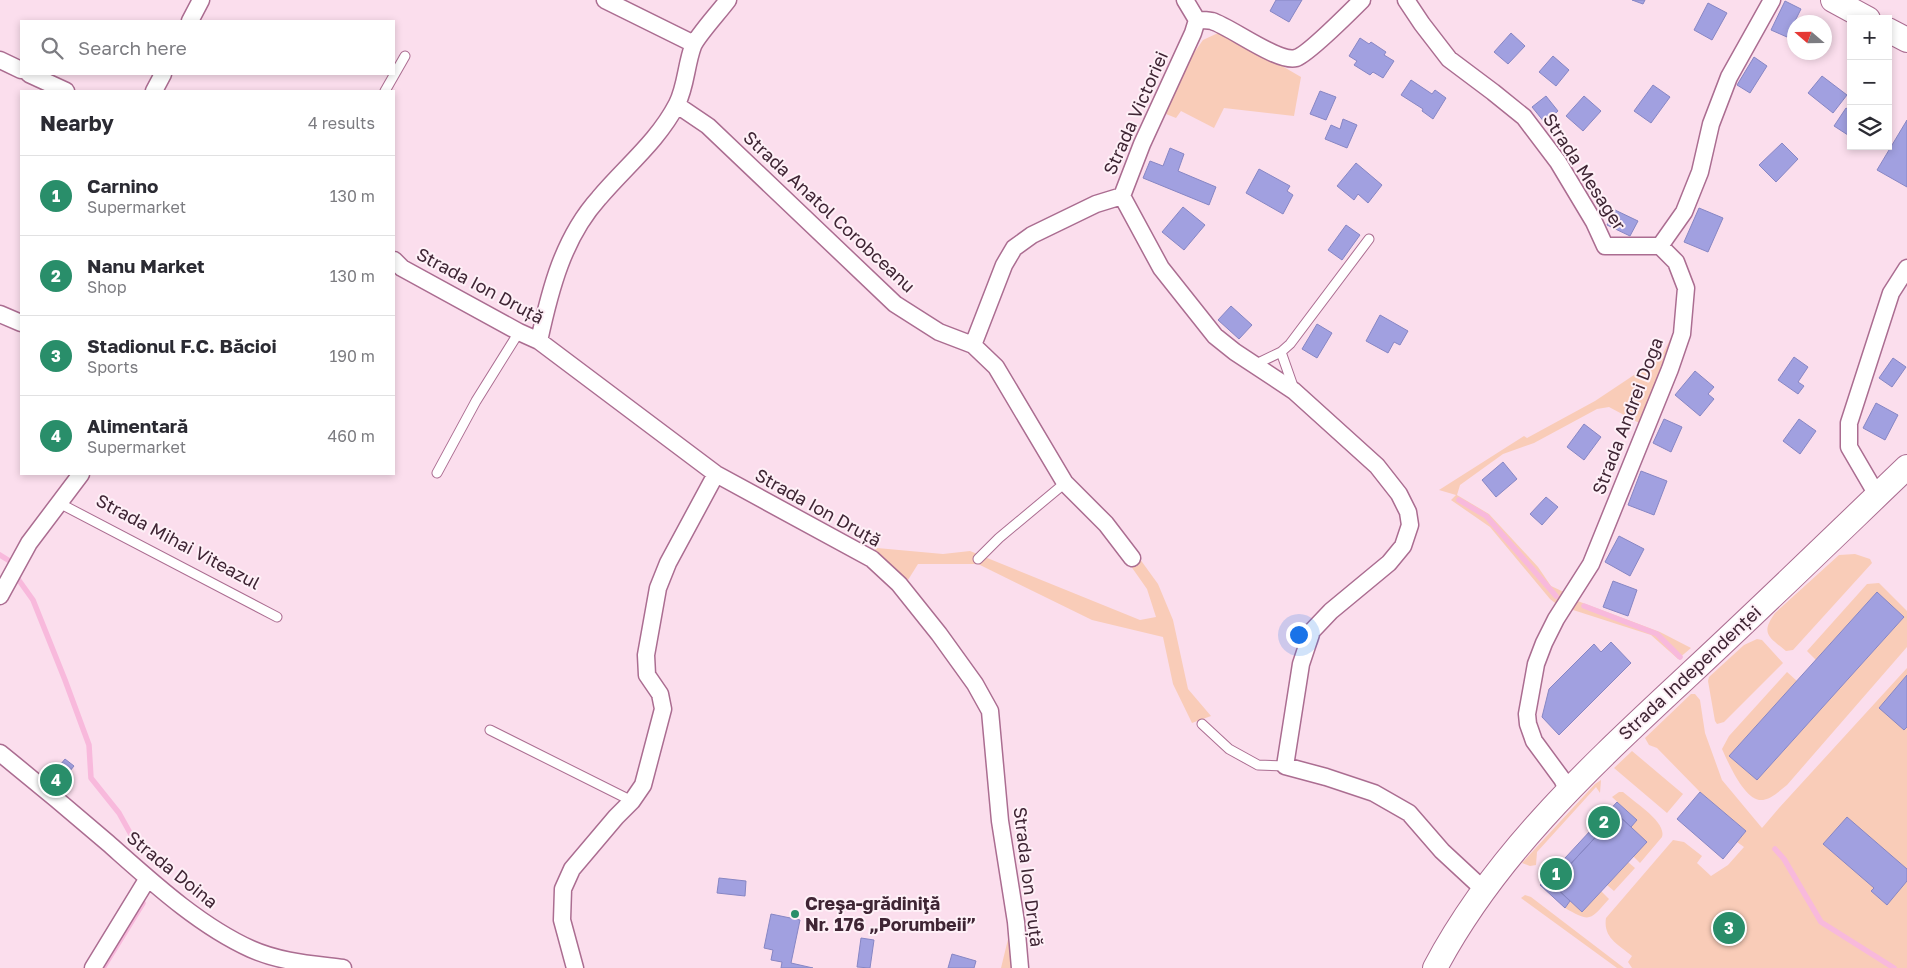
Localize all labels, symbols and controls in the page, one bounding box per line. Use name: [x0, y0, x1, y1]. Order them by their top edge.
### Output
north arrow: [1787, 15, 1832, 60]
map controls: [1847, 15, 1892, 150]
button: +: [1847, 15, 1892, 60]
search box: [20, 20, 395, 75]
icon: search: [38, 34, 66, 62]
text: Search here: [78, 36, 187, 59]
street label: Strada Victoriei: [1098, 47, 1172, 178]
button: −: [1847, 60, 1892, 105]
button: layers: [1847, 105, 1892, 150]
street label: Strada Mesager: [1539, 109, 1631, 234]
text: Nearby: [40, 110, 114, 136]
text: 4 results: [308, 113, 375, 133]
street label: Strada Anatol Corobceanu: [739, 126, 920, 297]
text: Carnino: [87, 174, 159, 197]
text: 1: [52, 186, 60, 206]
text: 130 m: [330, 186, 375, 206]
text: Supermarket: [87, 197, 186, 217]
street label: Strada Ion Druță: [413, 242, 548, 328]
text: Nanu Market: [87, 254, 205, 277]
text: 2: [51, 266, 61, 286]
text: 130 m: [330, 266, 375, 286]
text: Shop: [87, 277, 127, 297]
text: Stadionul F.C. Băcioi: [87, 334, 277, 357]
street label: Strada Andrei Doga: [1587, 334, 1667, 497]
text: 3: [51, 346, 61, 366]
text: 190 m: [329, 346, 375, 366]
text: Sports: [87, 357, 138, 377]
text: Alimentară: [87, 414, 188, 437]
text: 4: [51, 426, 61, 446]
text: 460 m: [327, 426, 375, 446]
text: Supermarket: [87, 437, 186, 457]
street label: Strada Ion Druță: [751, 463, 885, 551]
street label: Strada Mihai Viteazul: [93, 489, 264, 594]
street label: Strada Independenței: [1613, 600, 1765, 744]
your location: [1286, 622, 1312, 648]
pin: 4: [40, 761, 72, 799]
pin: 2: [1588, 803, 1620, 841]
street label: Strada Ion Druță: [1009, 806, 1049, 948]
street label: Strada Doina: [123, 826, 223, 913]
pin: 1: [1540, 855, 1572, 893]
place label: Creşa-grădiniţă Nr. 176 „Porumbeii”: [805, 892, 976, 935]
marker: Creşa-grădiniţă Nr. 176 „Porumbeii”: [789, 908, 801, 920]
pin: 3: [1713, 909, 1745, 947]

